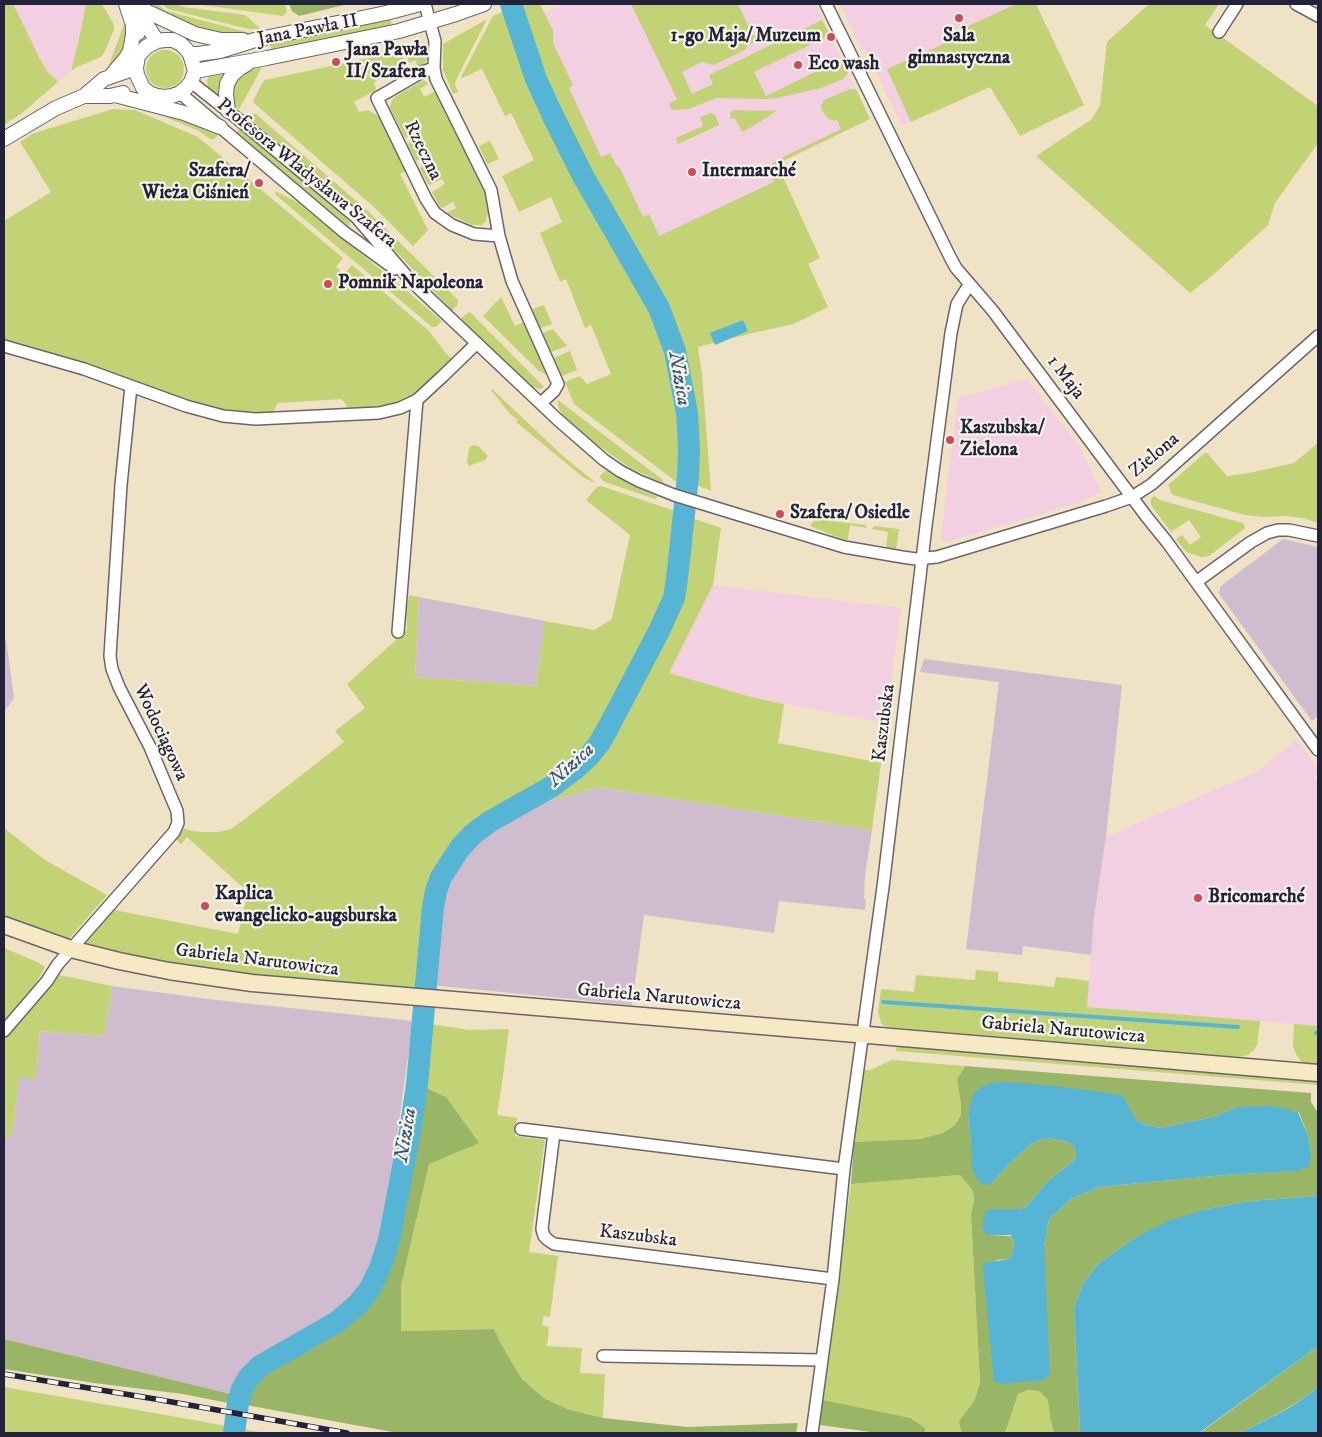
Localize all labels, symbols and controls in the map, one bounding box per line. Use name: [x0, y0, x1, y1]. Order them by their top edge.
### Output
street label: Jana Pawła II: [256, 10, 360, 52]
marker: Sala gimnastyczna: [953, 12, 965, 24]
place label: 1-go Maja/ Muzeum: [671, 26, 821, 48]
place label: Sala gimnastyczna: [908, 26, 1010, 70]
marker: 1-go Maja/ Muzeum: [825, 31, 837, 43]
place label: Jana Pawła II/ Szafera: [346, 40, 428, 84]
place label: Eco wash: [808, 54, 879, 76]
marker: Jana Pawła II/ Szafera: [330, 56, 342, 68]
marker: Eco wash: [792, 59, 804, 71]
street label: Profesora Władysława Szafera: [211, 94, 401, 254]
street label: Rzeczna: [398, 118, 446, 184]
place label: Szafera/ Wieża Ciśnień: [142, 161, 249, 205]
place label: Intermarché: [702, 161, 796, 183]
marker: Intermarché: [686, 166, 698, 178]
marker: Szafera/ Wieża Ciśnień: [253, 177, 265, 189]
place label: Pomnik Napoleona: [338, 273, 483, 295]
marker: Pomnik Napoleona: [322, 278, 334, 290]
water label: Nizica: [661, 350, 695, 408]
street label: 1 Maja: [1041, 352, 1089, 404]
place label: Kaszubska/ Zielona: [960, 418, 1043, 462]
street label: Zielona: [1126, 429, 1184, 483]
marker: Kaszubska/ Zielona: [944, 434, 956, 446]
place label: Szafera/ Osiedle: [790, 503, 910, 525]
marker: Szafera/ Osiedle: [774, 508, 786, 520]
street label: Wodociągowa: [128, 681, 192, 785]
street label: Kaszubska: [869, 683, 901, 763]
water label: Nizica: [544, 739, 600, 793]
place label: Kaplica ewangelicko-augsburska: [215, 884, 397, 928]
place label: Bricomarché: [1208, 887, 1305, 909]
marker: Bricomarché: [1192, 892, 1204, 904]
marker: Kaplica ewangelicko-augsburska: [199, 900, 211, 912]
street label: Gabriela Narutowicza: [174, 940, 340, 982]
street label: Gabriela Narutowicza: [576, 979, 742, 1017]
street label: Gabriela Narutowicza: [980, 1012, 1146, 1050]
water label: Nizica: [391, 1106, 423, 1164]
street label: Kaszubska: [598, 1221, 678, 1253]

